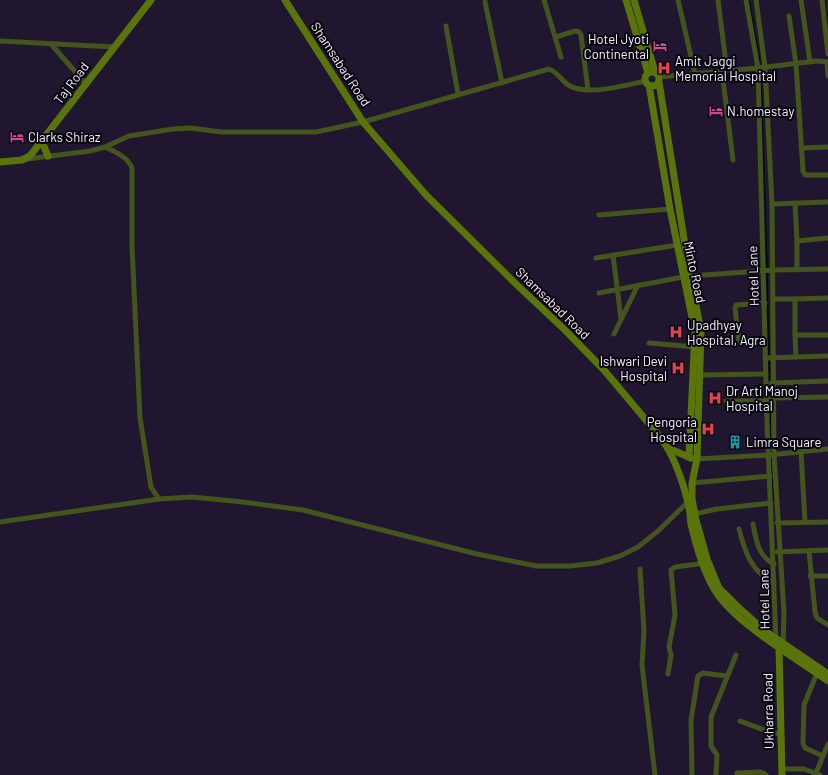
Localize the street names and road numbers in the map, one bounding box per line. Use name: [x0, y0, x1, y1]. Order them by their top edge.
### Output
street label: Shamsabad Road: [308, 19, 374, 109]
street label: Taj Road: [50, 59, 92, 107]
street label: Minto Road: [681, 240, 709, 304]
street label: Hotel Lane: [744, 245, 762, 306]
street label: Shamsabad Road: [513, 264, 593, 342]
street label: Hotel Lane: [755, 569, 773, 629]
street label: Ukharra Road: [759, 673, 777, 749]

